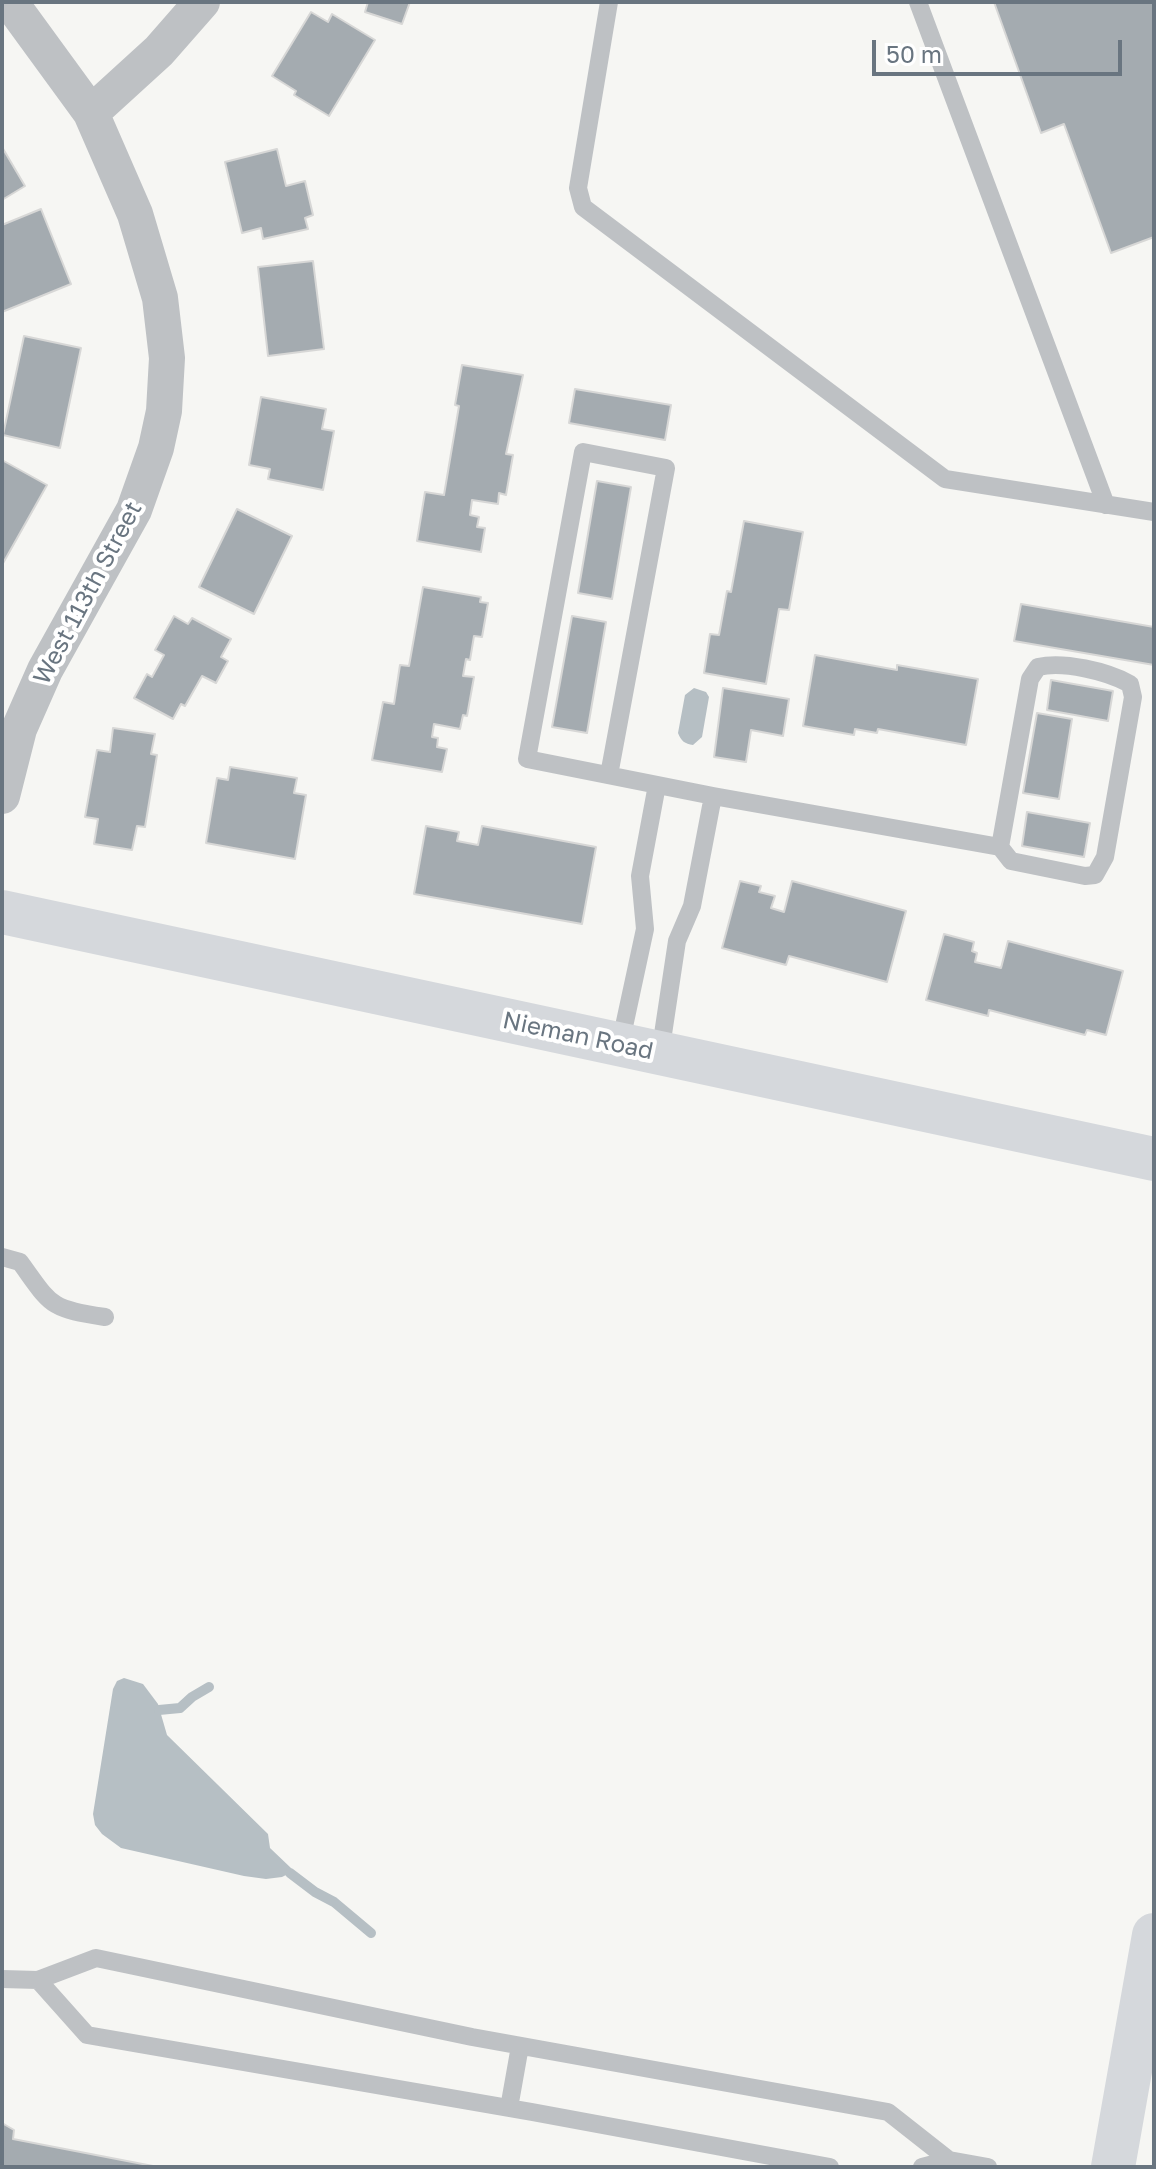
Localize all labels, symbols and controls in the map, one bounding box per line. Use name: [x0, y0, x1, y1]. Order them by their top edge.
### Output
scale bar: [876, 24, 1126, 74]
text: 50 m: [886, 39, 942, 68]
street label: West 113th Street: [28, 497, 148, 689]
street label: Nieman Road: [500, 1006, 656, 1066]

